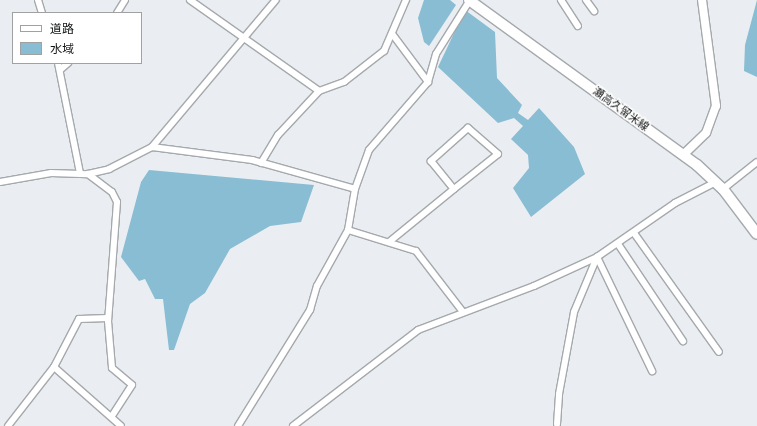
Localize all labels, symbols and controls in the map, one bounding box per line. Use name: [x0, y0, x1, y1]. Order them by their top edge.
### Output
legend: [12, 12, 142, 64]
text: 道路: [50, 19, 74, 38]
text: 水域: [50, 39, 74, 58]
street label: 瀬高久留米線: [590, 84, 652, 134]

